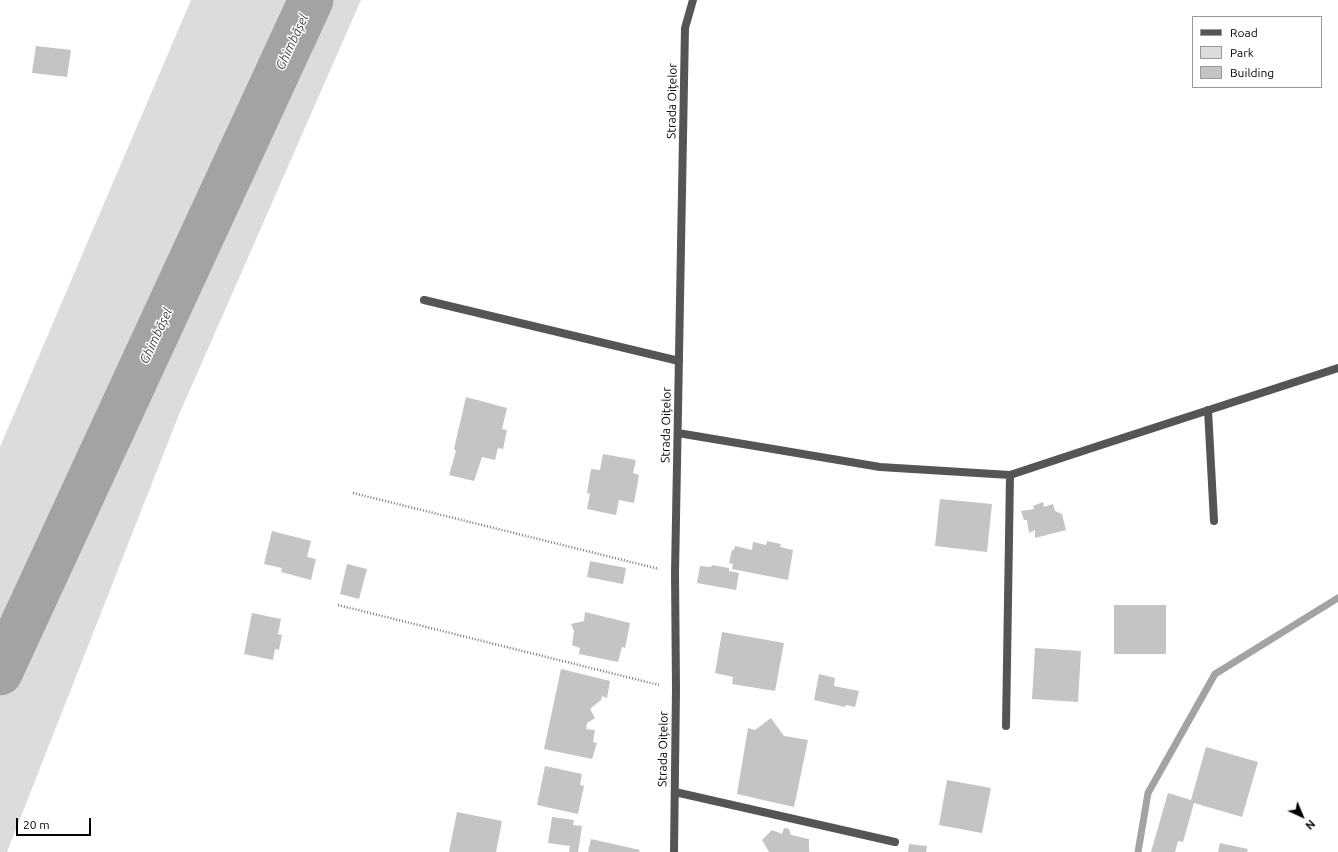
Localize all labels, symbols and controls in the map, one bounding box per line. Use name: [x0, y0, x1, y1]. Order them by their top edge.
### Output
water label: Ghimbășel: [272, 12, 312, 72]
legend: [1192, 16, 1322, 88]
text: Road: [1230, 26, 1258, 39]
text: Park: [1230, 46, 1254, 59]
street label: Strada Oițelor: [664, 63, 680, 139]
text: Building: [1230, 66, 1274, 79]
water label: Ghimbășel: [136, 306, 176, 366]
street label: Strada Oițelor: [658, 387, 674, 463]
street label: Strada Oițelor: [655, 711, 671, 787]
north arrow: [1282, 796, 1322, 836]
scale bar: [18, 810, 93, 836]
text: N: [1303, 817, 1317, 832]
text: 20 m: [23, 818, 50, 831]

